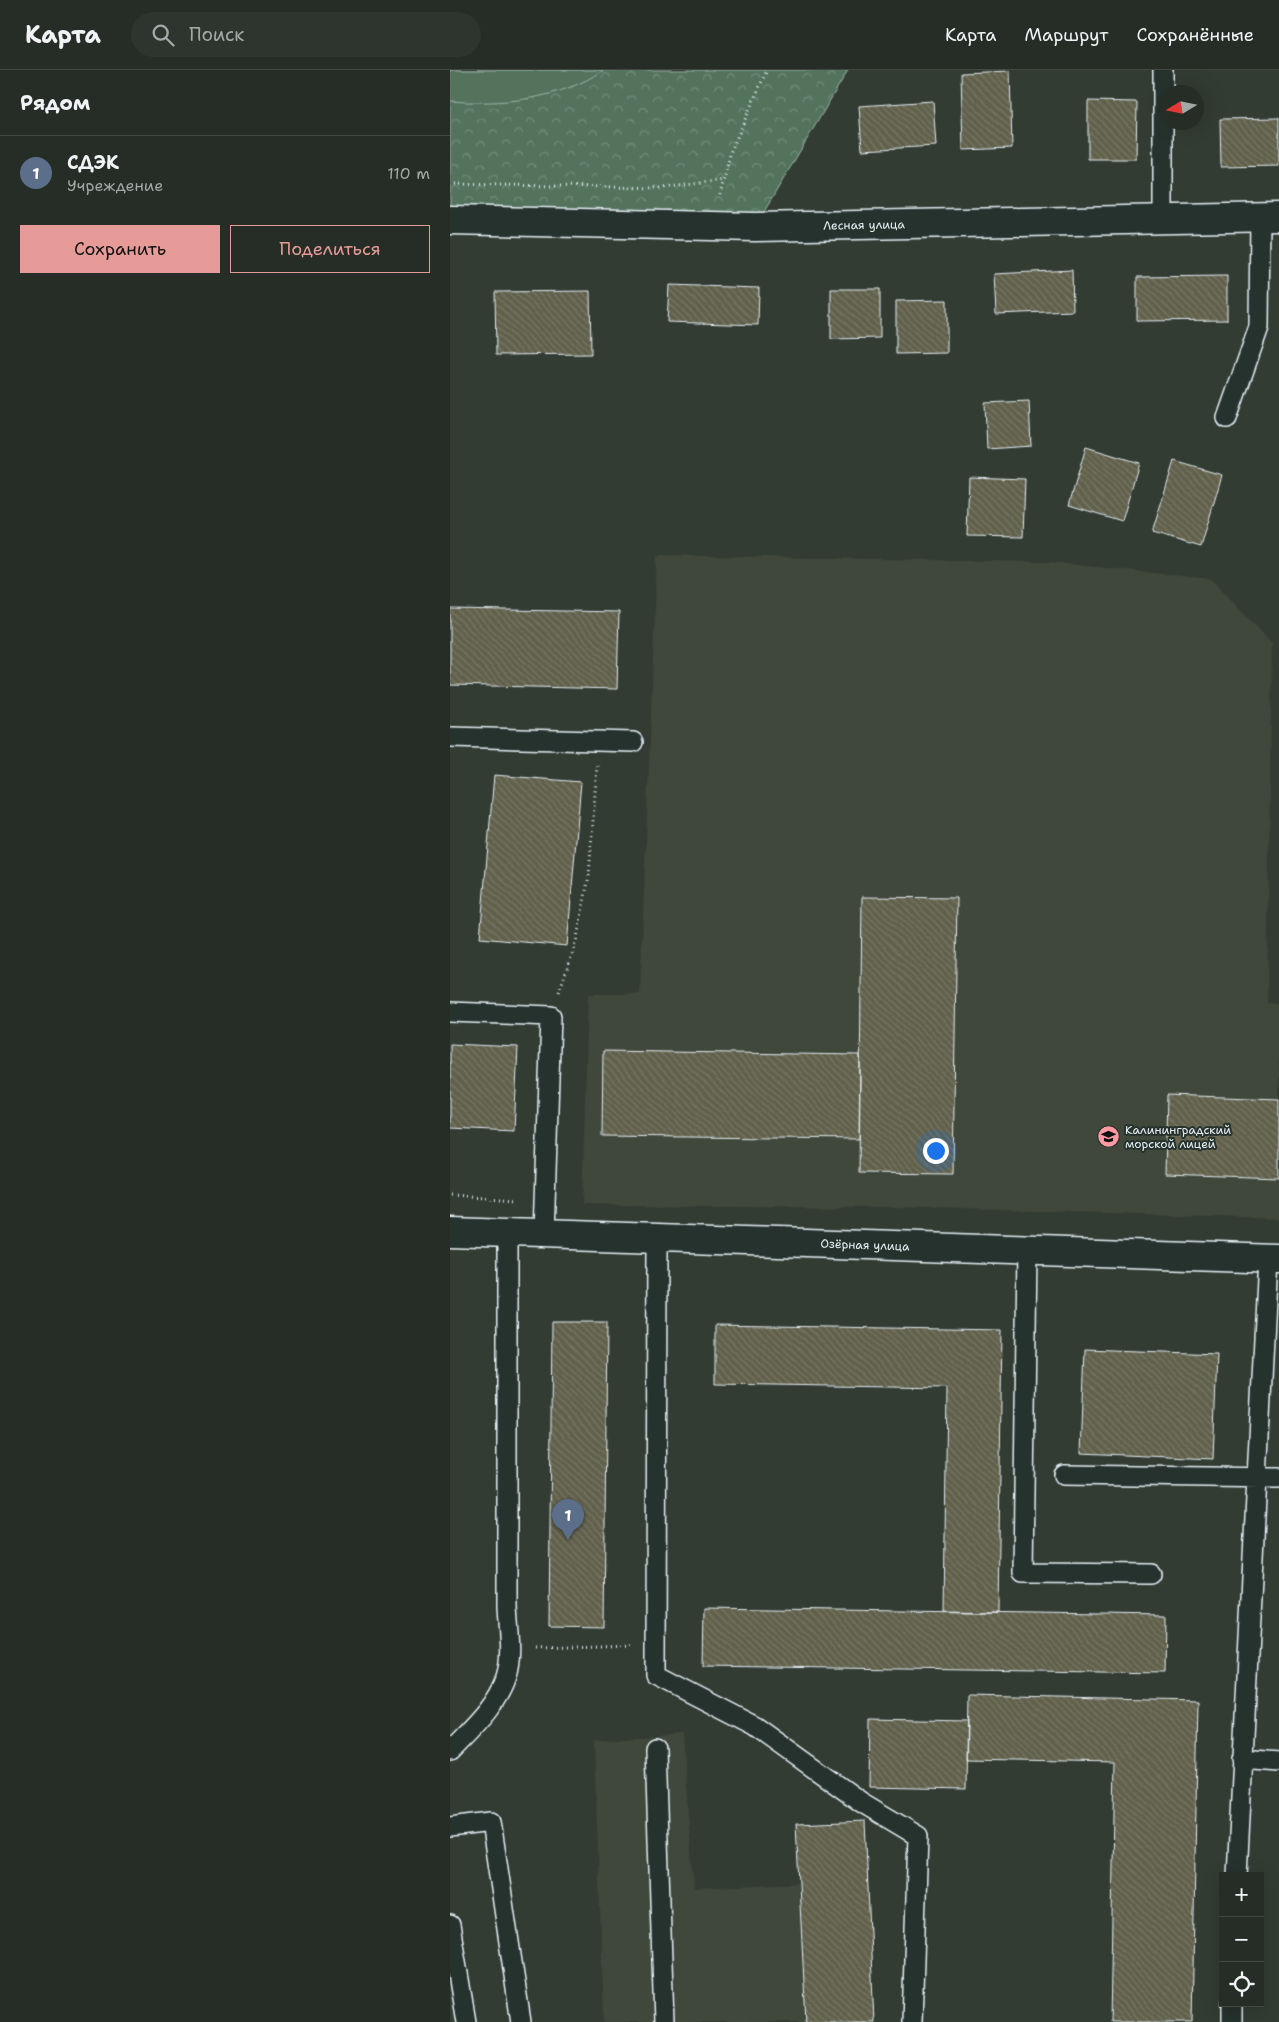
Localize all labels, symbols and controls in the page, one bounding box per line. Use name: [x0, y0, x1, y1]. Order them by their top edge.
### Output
search box: [131, 12, 481, 57]
text: Карта: [25, 19, 101, 51]
icon: search: [149, 21, 177, 49]
text: Поиск: [189, 22, 244, 47]
text: Карта: [945, 23, 996, 47]
text: Маршрут: [1024, 23, 1108, 47]
text: Сохранённые: [1136, 23, 1254, 47]
north arrow: [1159, 85, 1204, 130]
text: Рядом: [20, 89, 90, 117]
text: СДЭК: [67, 150, 119, 175]
text: 1: [32, 163, 40, 184]
text: 110 m: [387, 163, 430, 184]
text: Учреждение: [67, 175, 163, 196]
street label: Лесная улица: [823, 216, 906, 234]
button: Сохранить: [20, 225, 220, 273]
button: Поделиться: [230, 225, 430, 273]
place label: Калининградский морской лицей: [1125, 1122, 1231, 1152]
school or university icon: Калининградский морской лицей: [1097, 1125, 1121, 1149]
your location: [923, 1138, 949, 1164]
street label: Озёрная улица: [820, 1235, 910, 1255]
pin: 1: [552, 1499, 584, 1540]
map controls: [1219, 1872, 1264, 2007]
button: +: [1219, 1872, 1264, 1917]
button: −: [1219, 1917, 1264, 1962]
button: locate: [1219, 1962, 1264, 2007]

